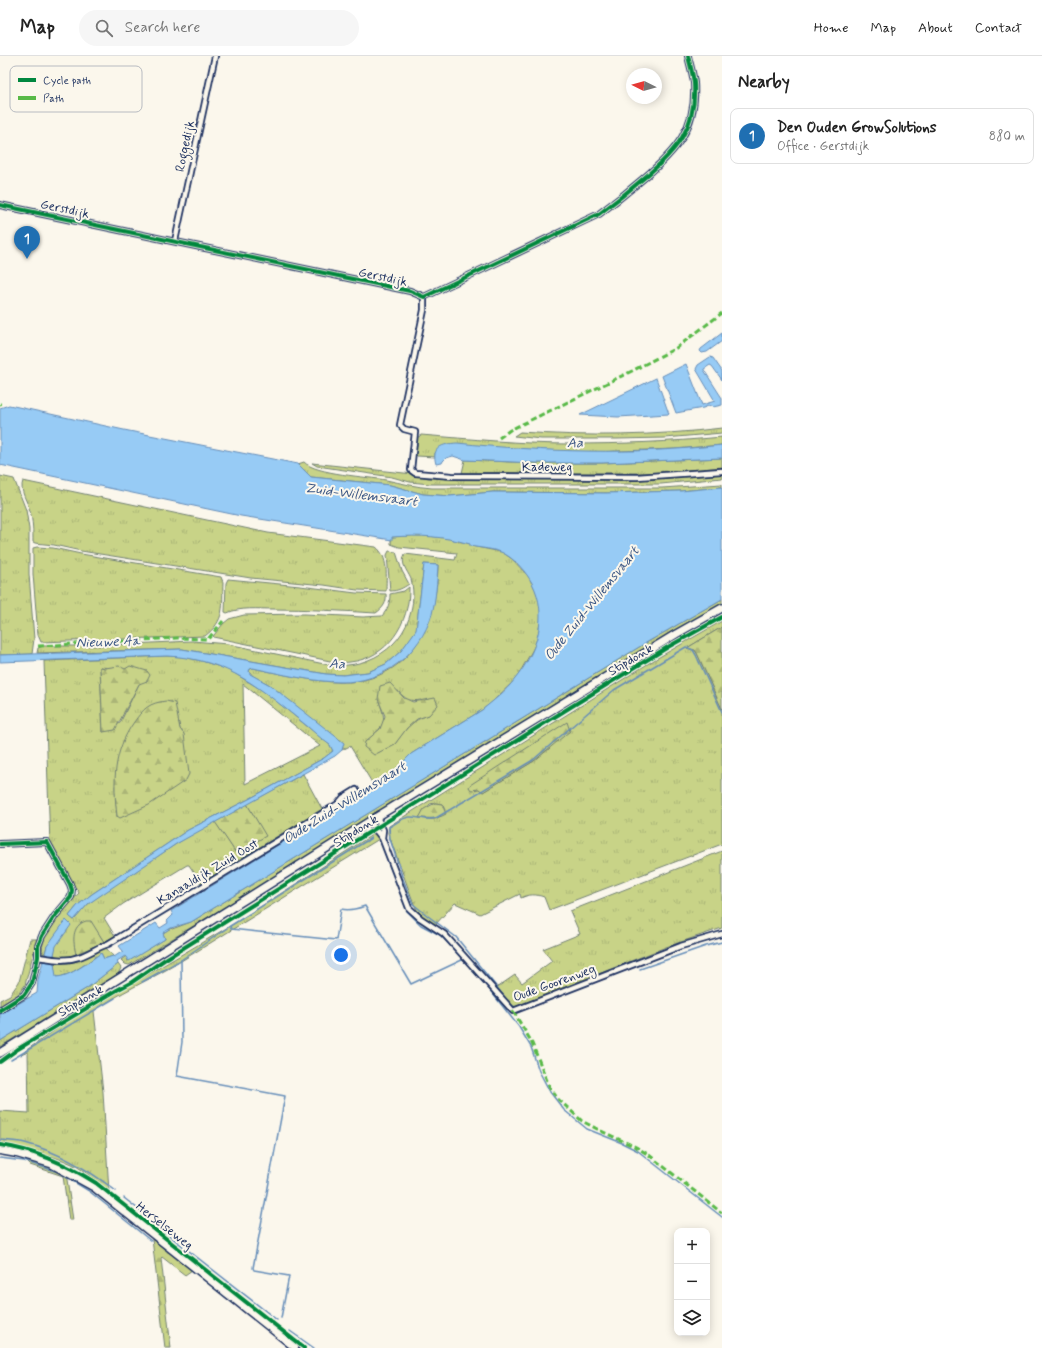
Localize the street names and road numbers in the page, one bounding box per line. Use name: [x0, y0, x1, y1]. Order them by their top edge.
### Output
street label: Roggedijk: [172, 119, 201, 174]
street label: Gerstdijk: [39, 196, 91, 223]
street label: Gerstdijk: [357, 264, 409, 291]
street label: Kadeweg: [522, 459, 572, 476]
street label: Stipdonk: [605, 640, 657, 680]
street label: Stipdonk: [330, 811, 382, 852]
street label: Kanaaldijk Zuid Oost: [154, 835, 261, 909]
street label: Oude Goorenweg: [511, 961, 599, 1007]
street label: Stipdonk: [55, 981, 107, 1021]
street label: Herselseweg: [132, 1198, 196, 1254]

